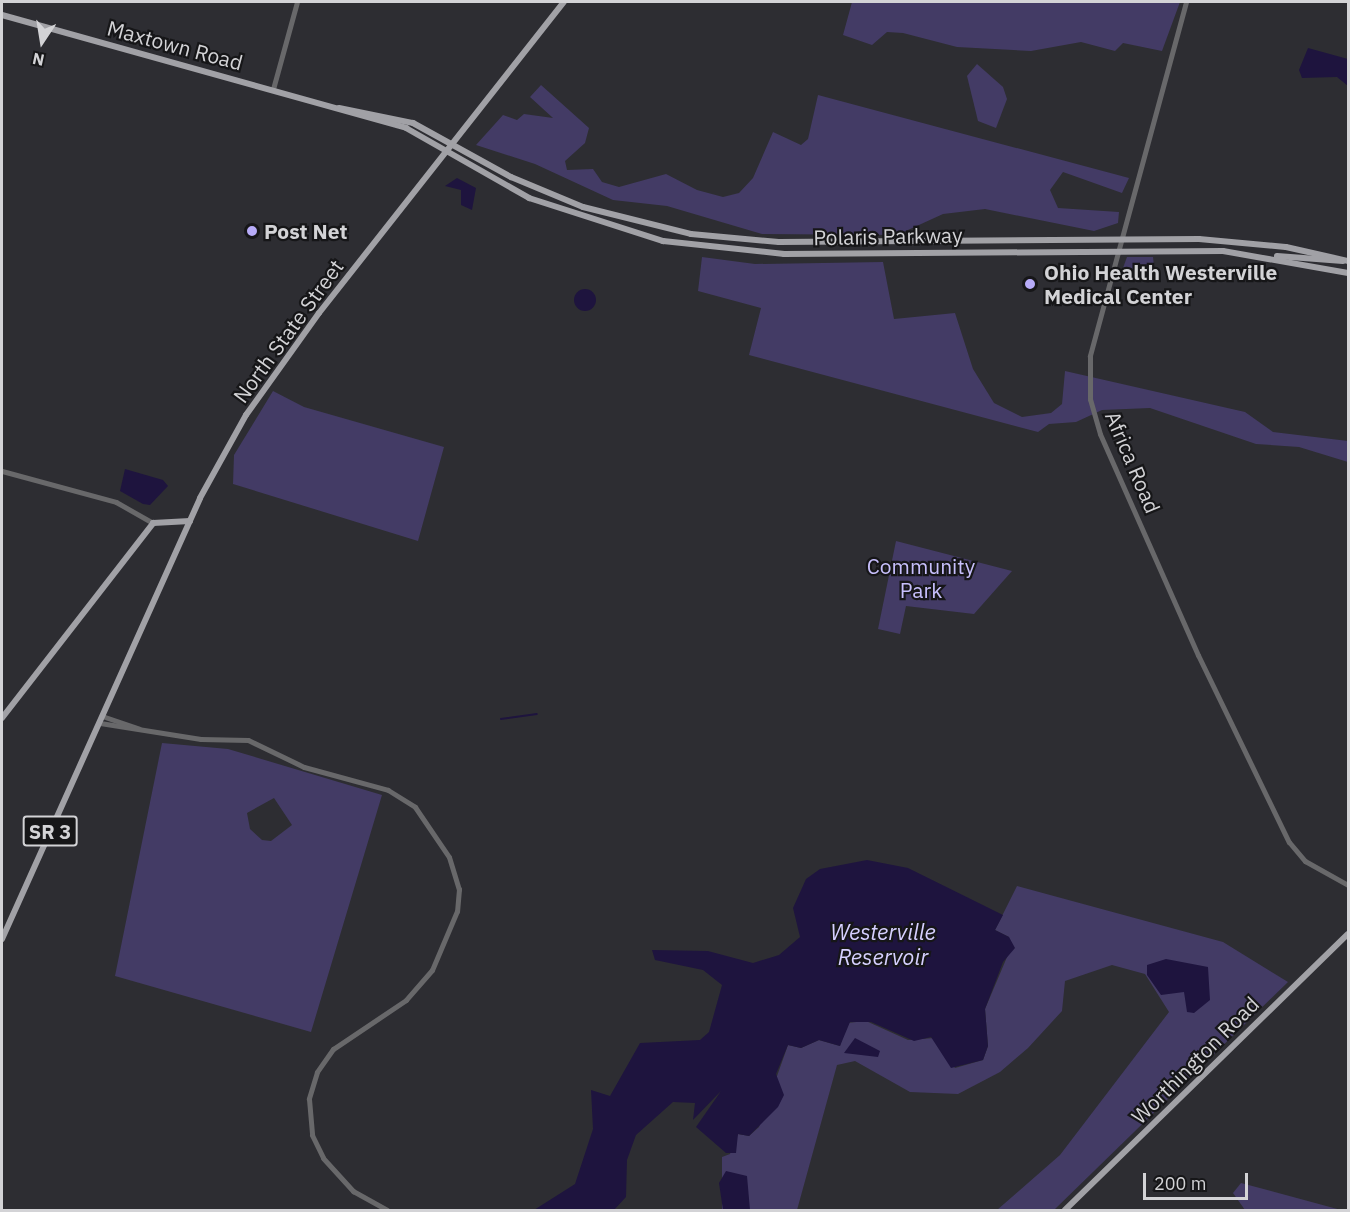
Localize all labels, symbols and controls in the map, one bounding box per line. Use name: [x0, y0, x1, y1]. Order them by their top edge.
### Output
north arrow: [12, 12, 72, 72]
street label: Maxtown Road: [105, 15, 245, 75]
text: N: [31, 49, 46, 71]
place label: Post Net: [264, 218, 348, 244]
street label: Polaris Parkway: [813, 222, 963, 250]
marker: Post Net: [245, 224, 259, 238]
street label: North State Street: [228, 254, 348, 408]
place label: Ohio Health Westerville Medical Center: [1044, 259, 1277, 309]
marker: Ohio Health Westerville Medical Center: [1021, 275, 1039, 293]
street label: Africa Road: [1100, 407, 1166, 517]
park label: Community Park: [867, 553, 975, 603]
road number: SR 3: [22, 814, 78, 848]
water label: Westerville Reservoir: [830, 918, 936, 969]
street label: Worthington Road: [1126, 991, 1264, 1129]
scale bar: [1146, 1161, 1251, 1199]
text: 200 m: [1154, 1172, 1206, 1195]

